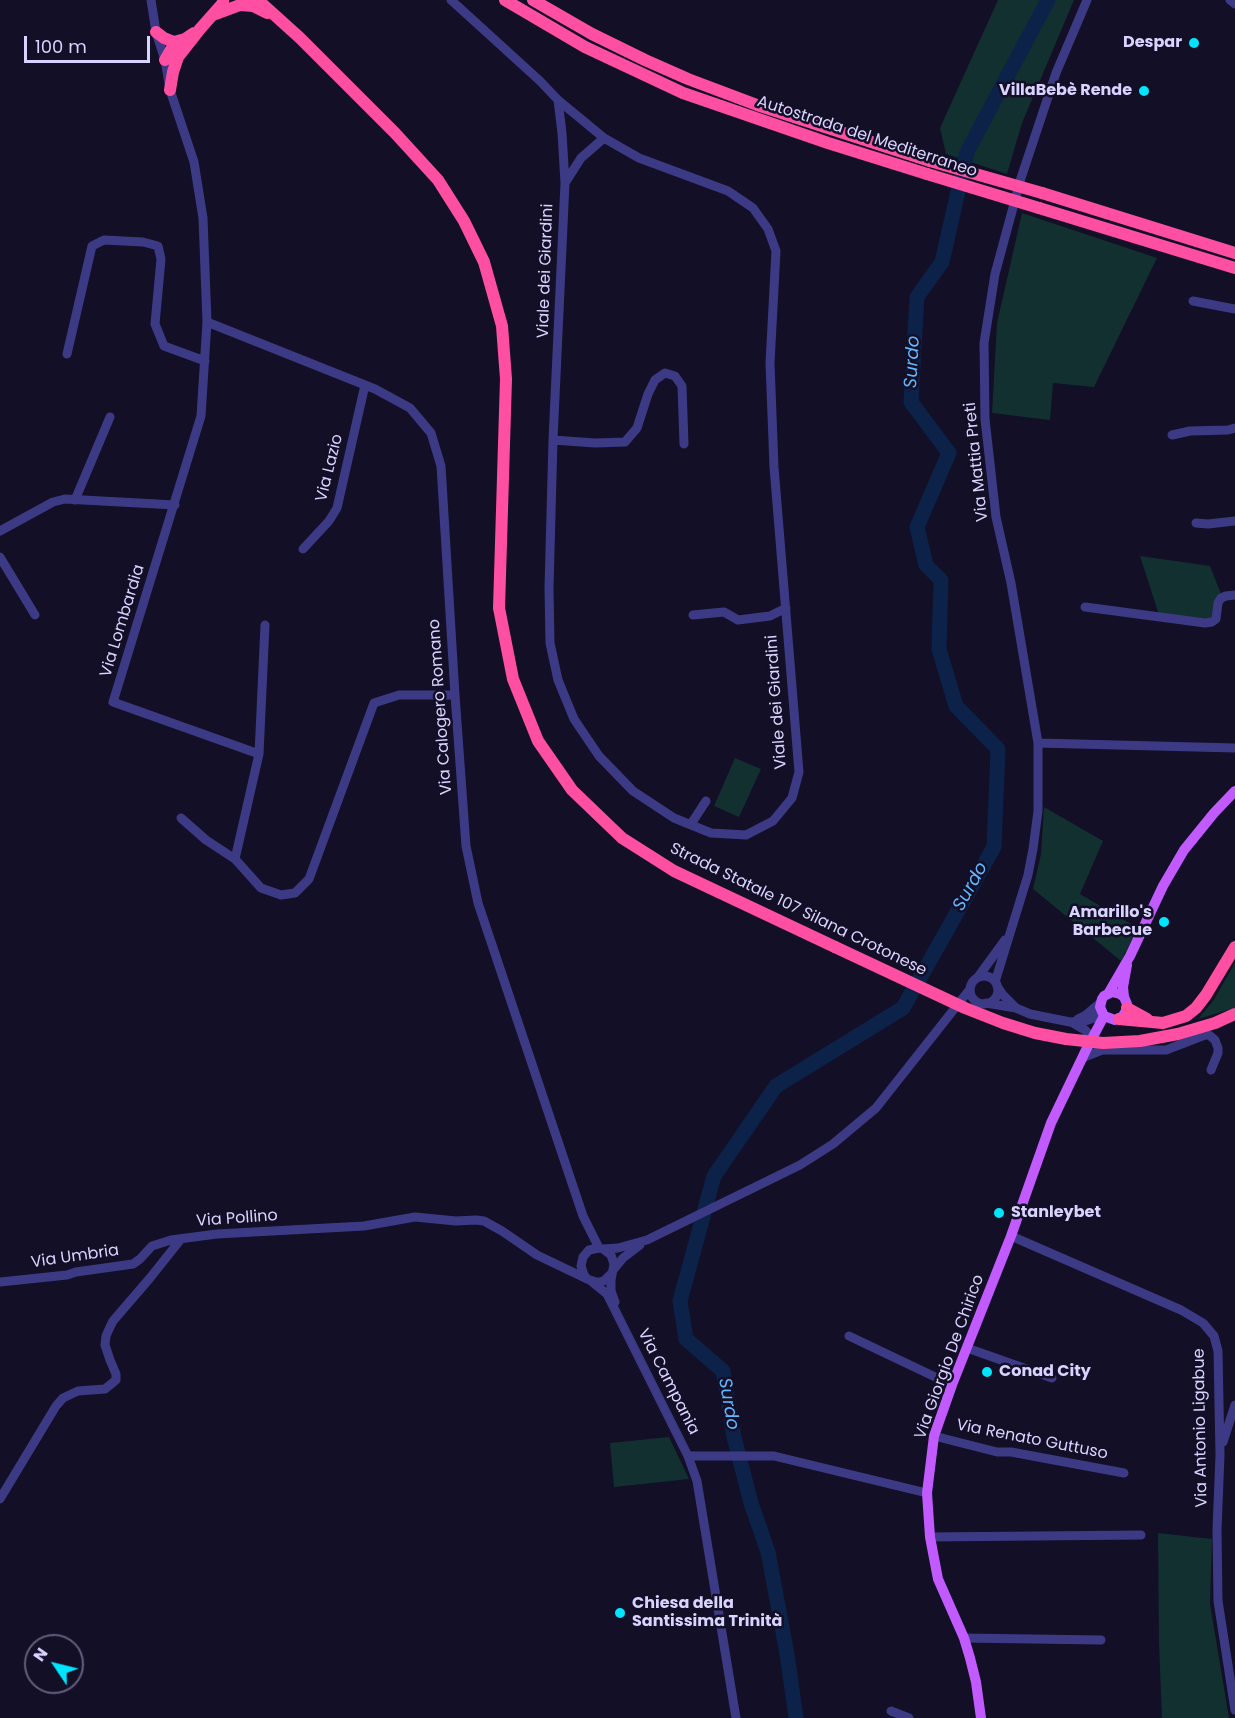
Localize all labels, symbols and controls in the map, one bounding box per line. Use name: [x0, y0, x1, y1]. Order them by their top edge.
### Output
scale bar: [27, 24, 153, 62]
place label: Despar: [1123, 33, 1182, 53]
text: 100 m: [35, 34, 87, 59]
marker: Despar: [1187, 36, 1201, 50]
place label: VillaBebè Rende: [999, 81, 1132, 101]
marker: VillaBebè Rende: [1137, 84, 1151, 98]
street label: Autostrada del Mediterraneo: [755, 92, 979, 182]
street label: Viale dei Giardini: [534, 203, 558, 339]
water label: Surdo: [901, 335, 925, 389]
street label: Via Mattia Preti: [961, 401, 993, 523]
street label: Via Lazio: [312, 432, 348, 504]
street label: Via Lombardia: [97, 562, 149, 680]
street label: Via Calogero Romano: [425, 618, 457, 796]
street label: Viale dei Giardini: [763, 634, 791, 770]
street label: Strada Statale 107 Silana Crotonese: [666, 839, 930, 981]
water label: Surdo: [949, 859, 993, 915]
place label: Amarillo's Barbecue: [1069, 903, 1152, 941]
marker: Amarillo's Barbecue: [1157, 915, 1171, 929]
place label: Stanleybet: [1011, 1203, 1101, 1223]
marker: Stanleybet: [992, 1206, 1006, 1220]
street label: Via Pollino: [196, 1207, 278, 1231]
street label: Via Umbria: [30, 1241, 120, 1273]
street label: Via Giorgio De Chirico: [911, 1272, 989, 1442]
street label: Via Campania: [633, 1326, 703, 1438]
street label: Via Antonio Ligabue: [1190, 1348, 1212, 1508]
place label: Conad City: [999, 1362, 1091, 1382]
marker: Conad City: [980, 1365, 994, 1379]
water label: Surdo: [713, 1376, 743, 1432]
street label: Via Renato Guttuso: [955, 1416, 1109, 1464]
place label: Chiesa della Santissima Trinità: [632, 1594, 782, 1632]
marker: Chiesa della Santissima Trinità: [613, 1606, 627, 1620]
north arrow: [24, 1634, 84, 1694]
text: N: [28, 1643, 53, 1666]

